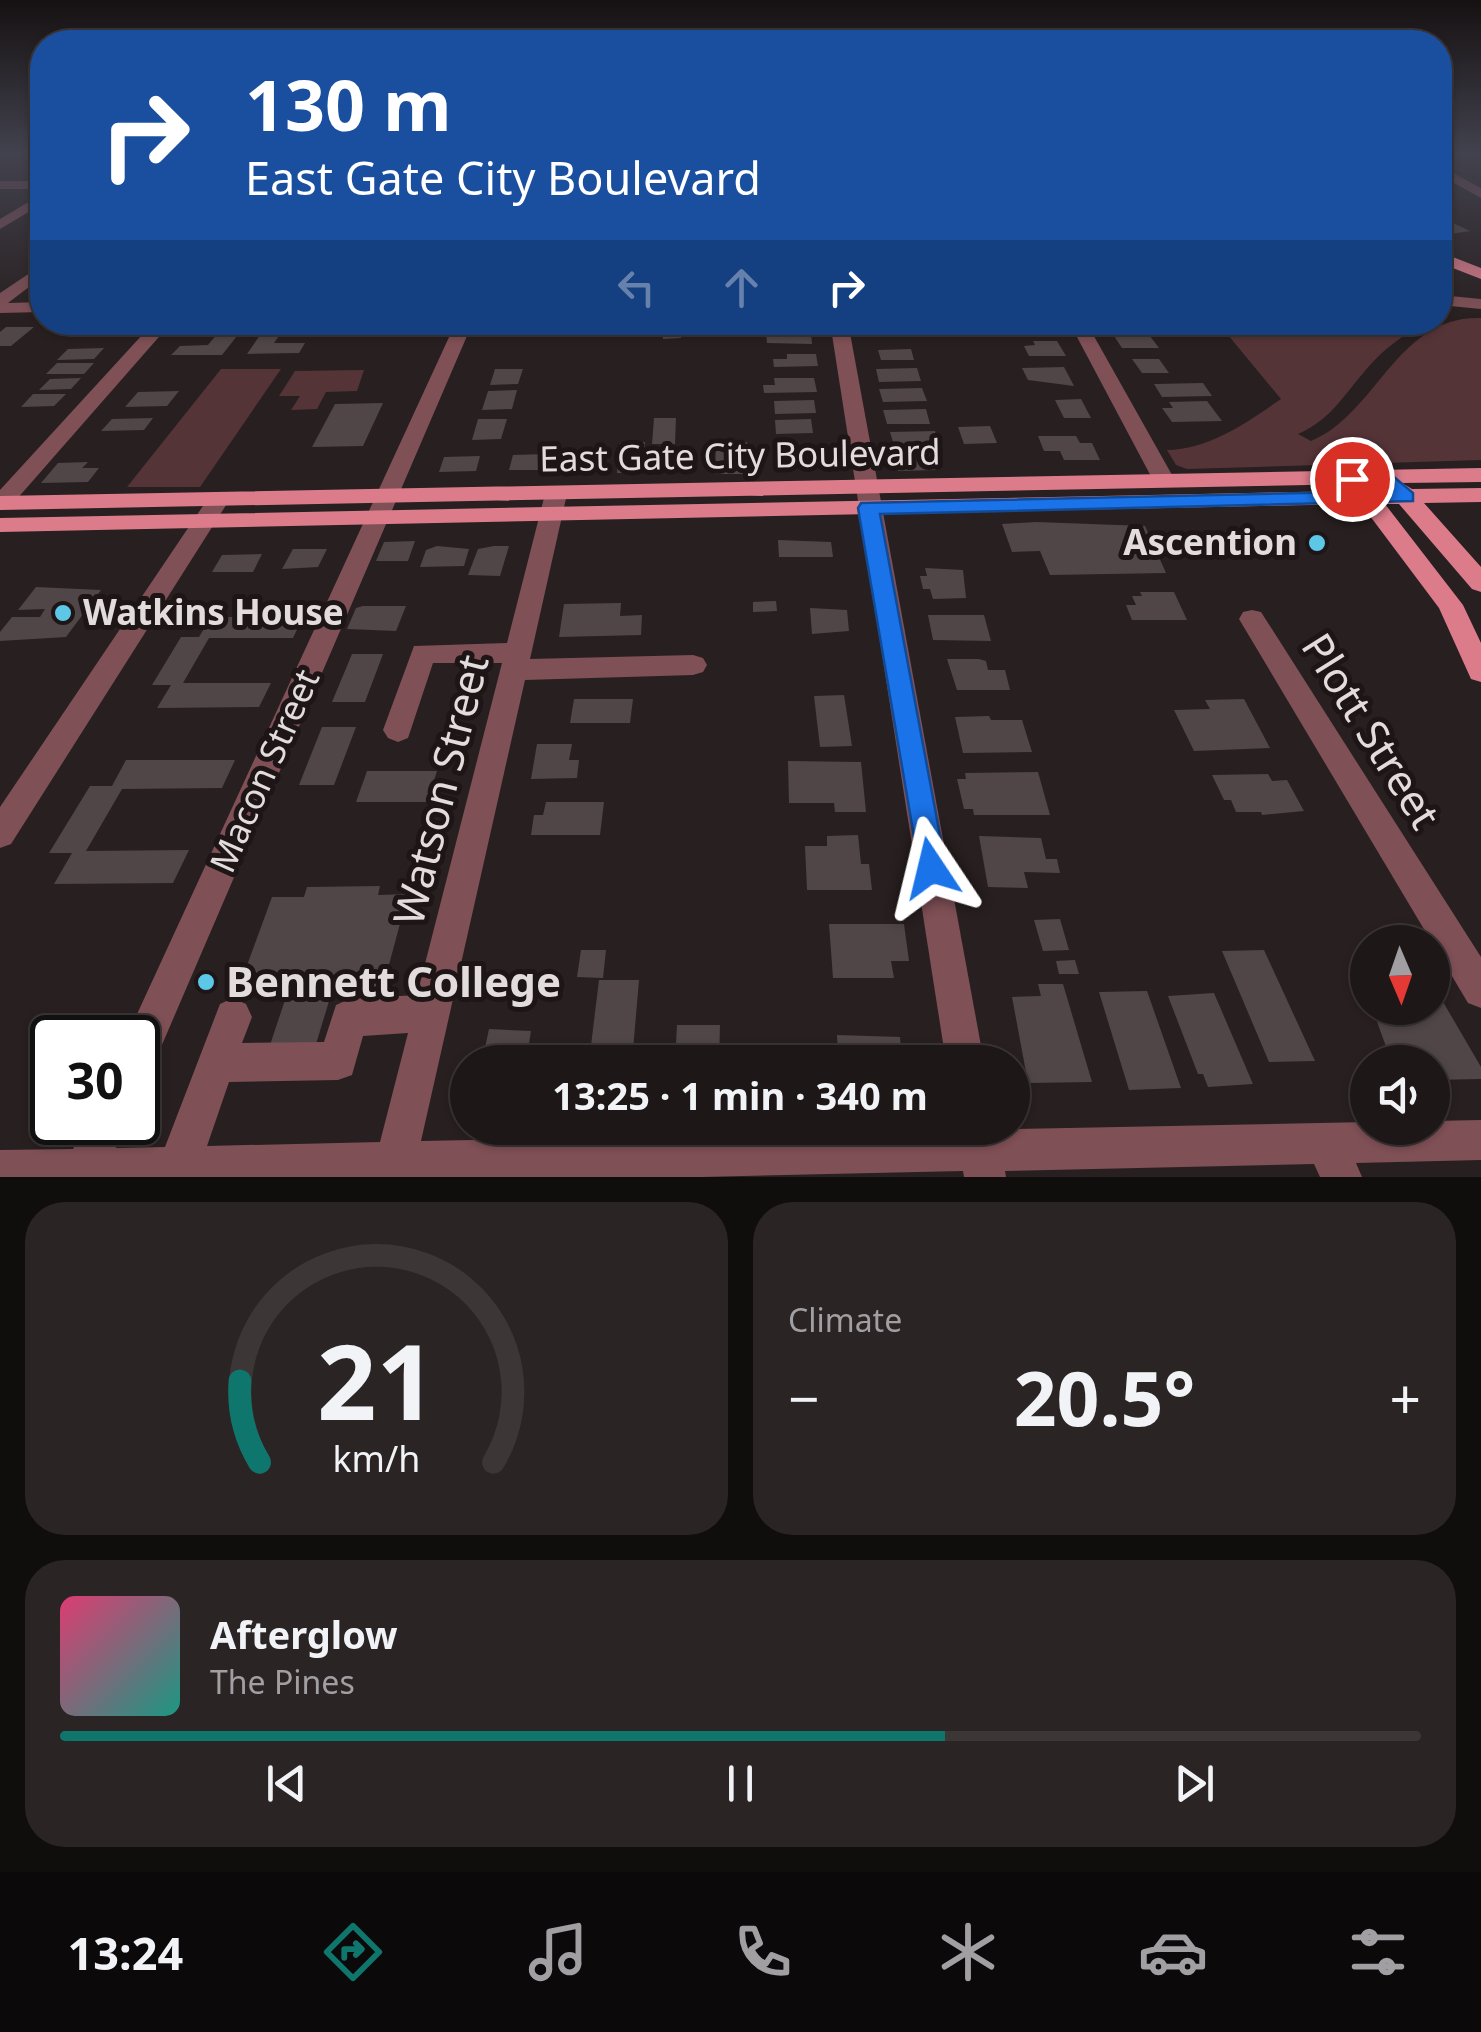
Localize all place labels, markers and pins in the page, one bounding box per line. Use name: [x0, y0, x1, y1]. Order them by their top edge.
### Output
pin: [1310, 437, 1395, 522]
place label: Ascention: [1123, 518, 1297, 565]
marker: Ascention: [1306, 532, 1328, 554]
place label: Watkins House: [83, 588, 344, 635]
marker: Watkins House: [52, 602, 74, 624]
place label: Bennett College: [226, 952, 561, 1009]
marker: Bennett College: [195, 971, 217, 993]

